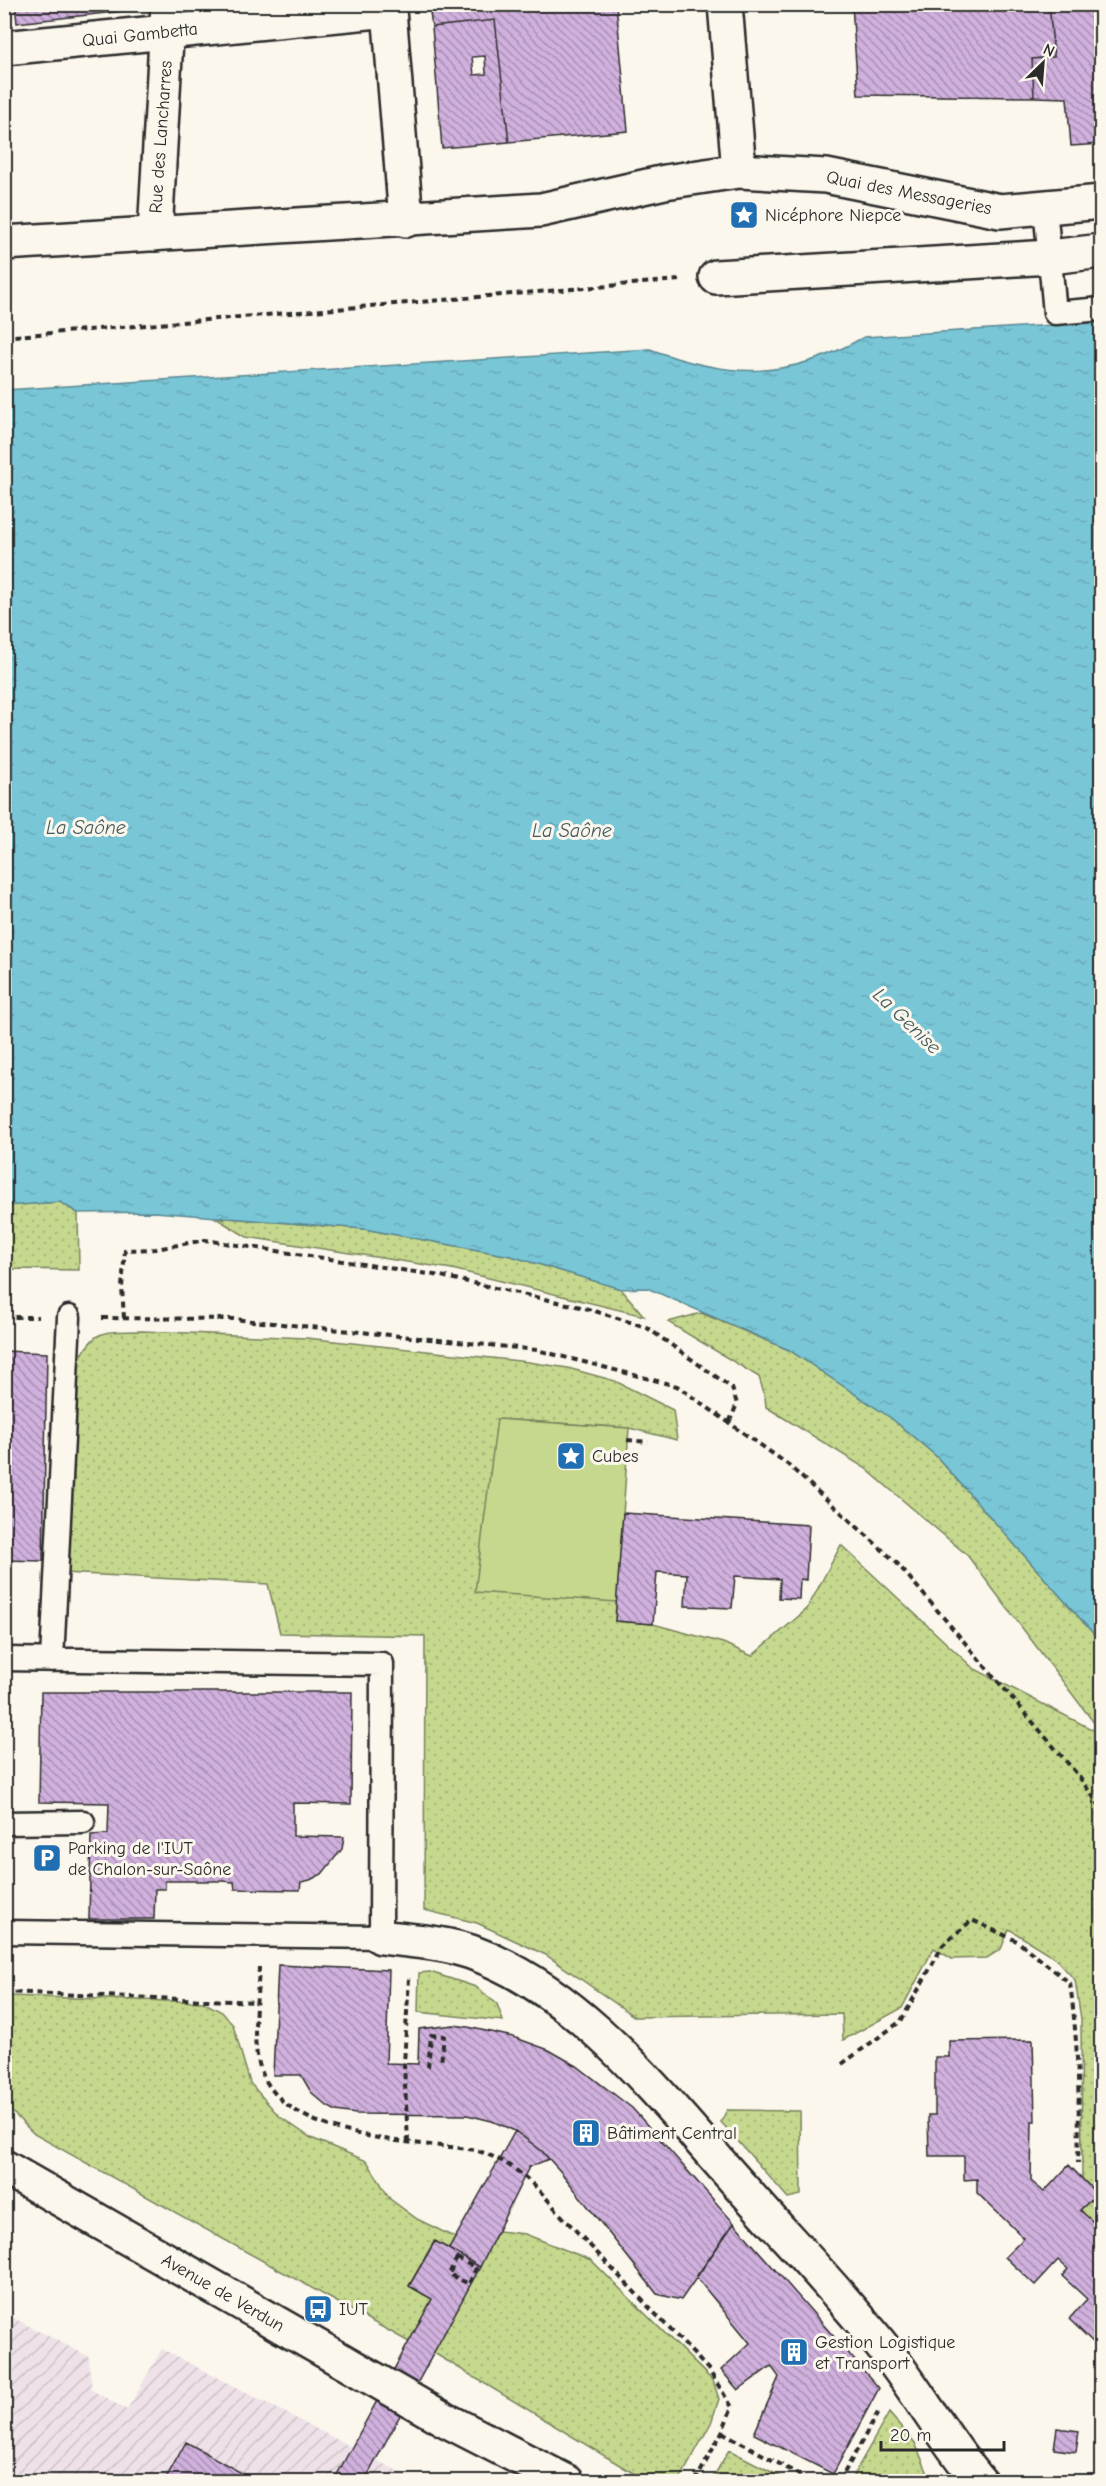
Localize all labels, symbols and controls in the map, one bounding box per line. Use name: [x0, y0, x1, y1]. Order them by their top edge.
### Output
street label: Quai Gambetta: [81, 18, 199, 52]
north arrow: [1013, 33, 1073, 93]
text: N: [1040, 40, 1057, 61]
street label: Rue des Lancharres: [145, 60, 177, 214]
street label: Quai des Messageries: [825, 167, 993, 219]
place icon: Nicéphore Niepce: [728, 199, 760, 231]
place label: Nicéphore Niepce: [765, 205, 901, 226]
water label: La Saône: [46, 816, 126, 839]
water label: La Saône: [532, 819, 612, 842]
water label: La Genise: [868, 983, 946, 1059]
place icon: Cubes: [555, 1440, 587, 1472]
place label: Cubes: [592, 1446, 638, 1467]
place label: Parking de l'IUT de Chalon-sur-Saône: [68, 1838, 231, 1880]
parking icon: Parking de l'IUT de Chalon-sur-Saône: [31, 1842, 63, 1874]
building icon: Bâtiment Central: [570, 2117, 602, 2149]
place label: Bâtiment Central: [607, 2123, 737, 2144]
street label: Avenue de Verdun: [158, 2249, 288, 2337]
bus stop icon: IUT: [302, 2293, 334, 2325]
place label: IUT: [339, 2299, 368, 2320]
place label: Gestion Logistique et Transport: [815, 2332, 955, 2374]
building icon: Gestion Logistique et Transport: [778, 2336, 810, 2368]
scale bar: [881, 2414, 1004, 2452]
text: 20 m: [890, 2425, 931, 2446]

